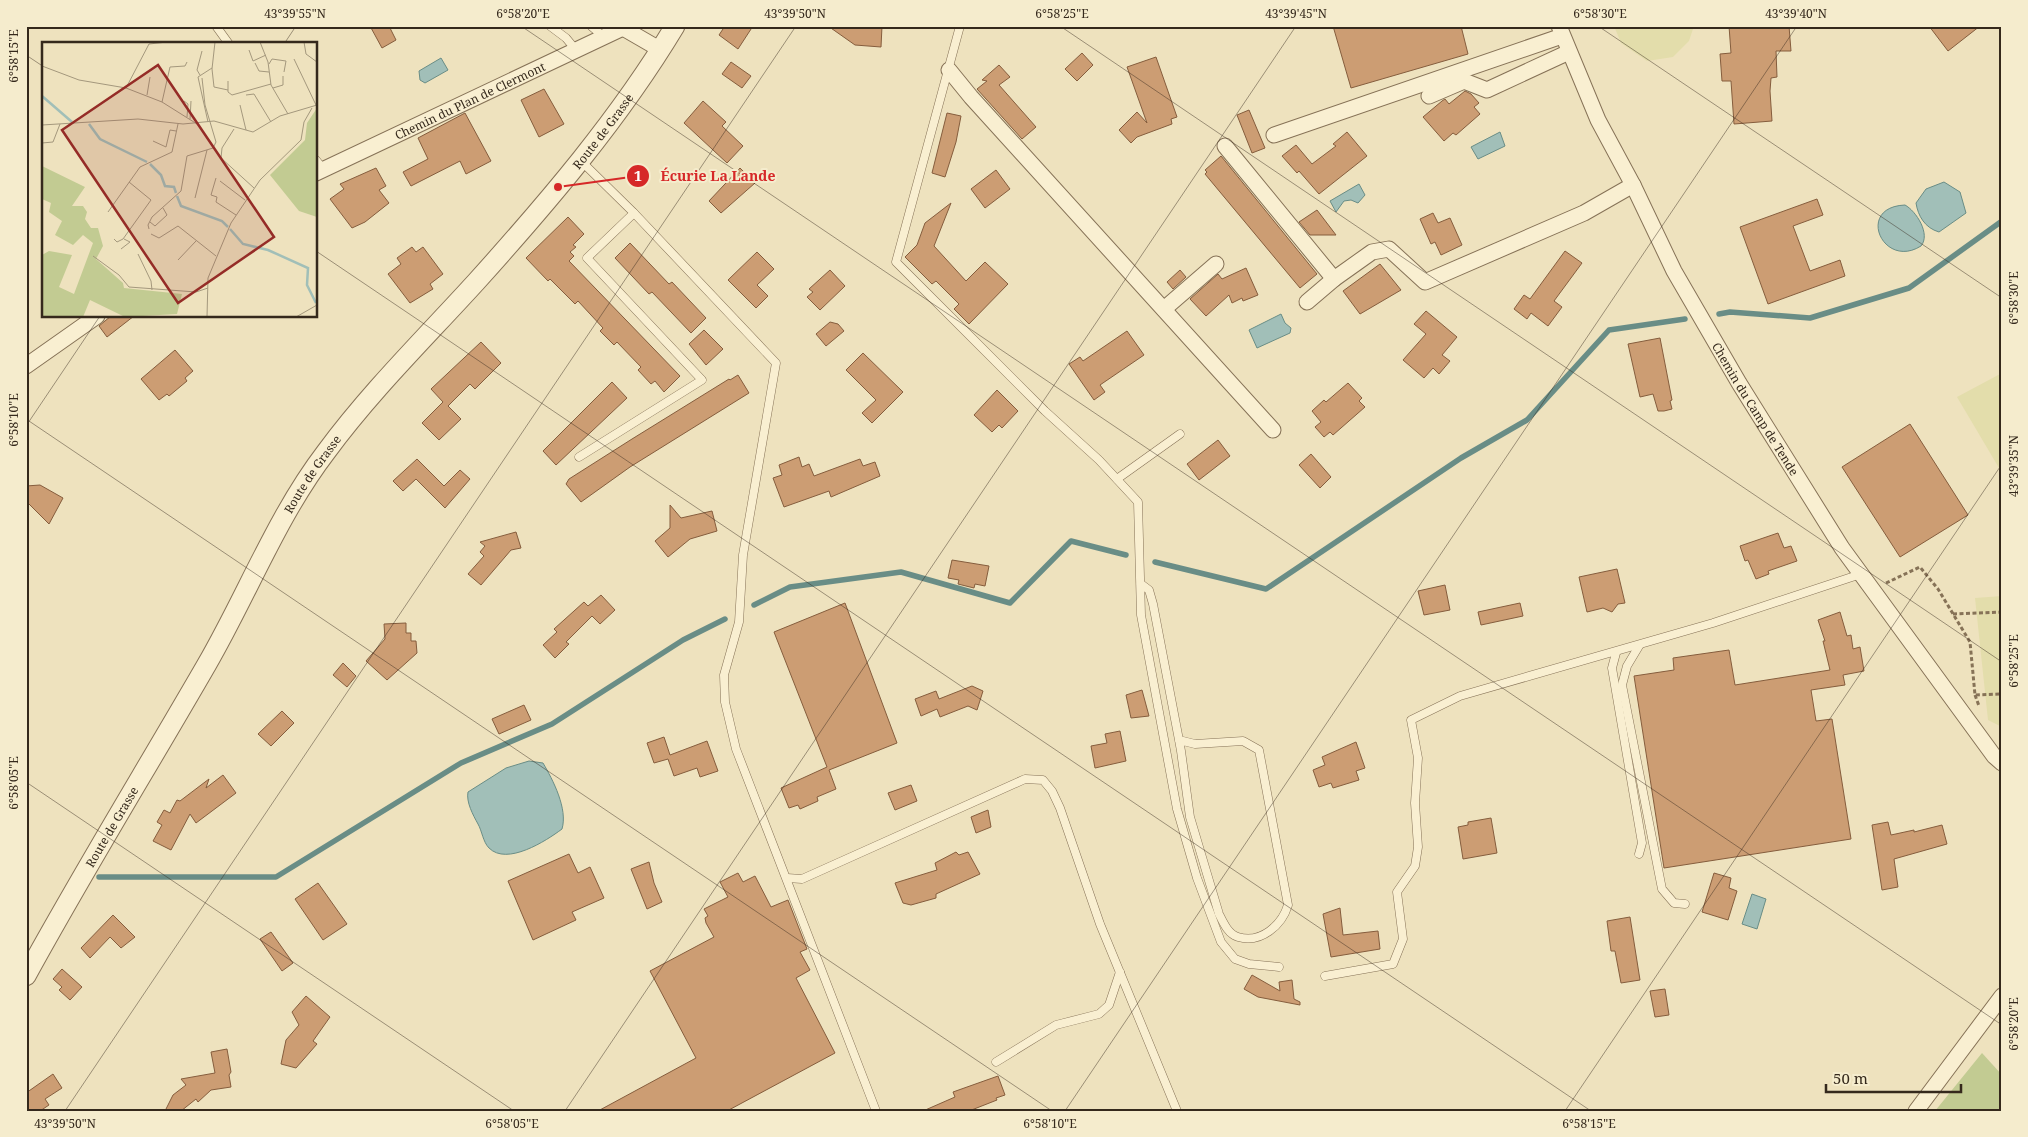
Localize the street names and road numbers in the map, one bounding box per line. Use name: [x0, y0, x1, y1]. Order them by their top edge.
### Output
street label: Chemin du Plan de Clermont: [392, 57, 548, 143]
street label: Route de Grasse: [568, 90, 637, 173]
street label: Chemin du Camp de Tende: [1709, 339, 1803, 478]
street label: Route de Grasse: [279, 431, 345, 516]
street label: Route de Grasse: [81, 783, 142, 870]

